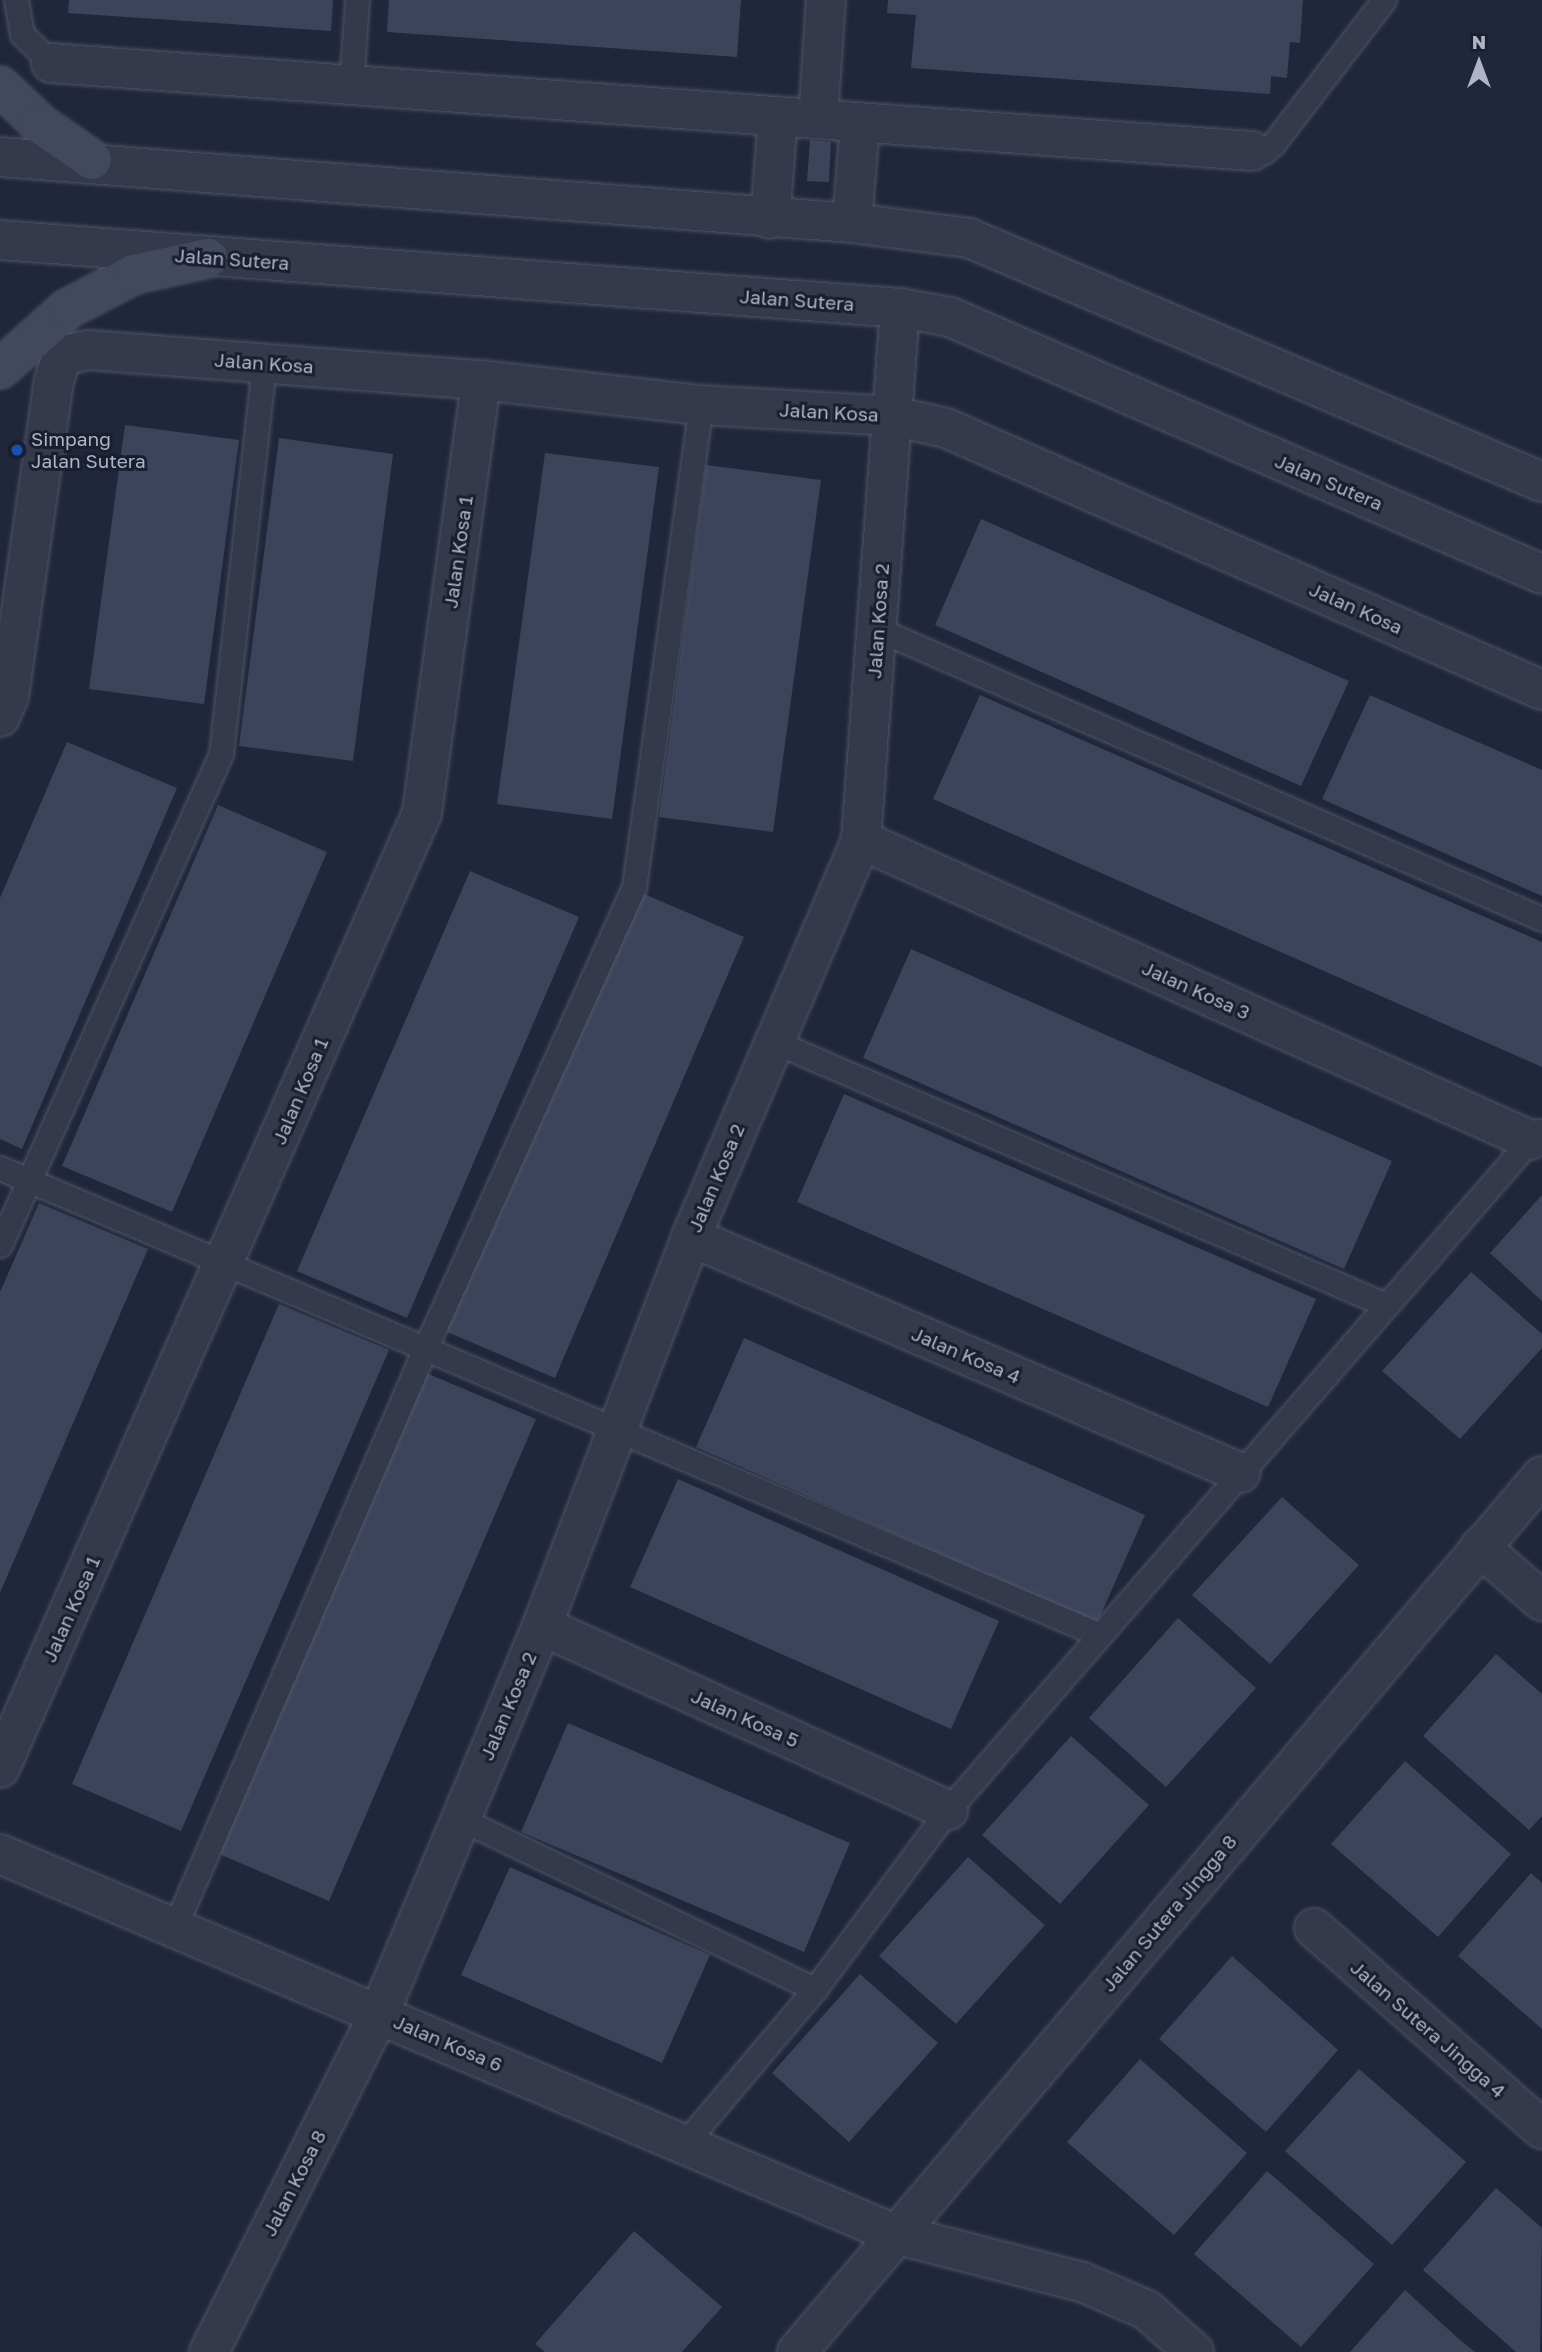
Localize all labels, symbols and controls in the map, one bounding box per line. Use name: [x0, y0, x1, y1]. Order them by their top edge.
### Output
north arrow: [1444, 28, 1514, 98]
text: N: [1472, 30, 1486, 53]
street label: Jalan Sutera: [174, 244, 290, 274]
street label: Jalan Sutera: [739, 285, 855, 315]
street label: Jalan Kosa: [214, 348, 314, 378]
street label: Jalan Kosa: [779, 398, 879, 426]
place label: Simpang Jalan Sutera: [31, 428, 146, 472]
marker: Simpang Jalan Sutera: [9, 442, 25, 458]
street label: Jalan Sutera: [1272, 449, 1386, 515]
street label: Jalan Kosa 1: [439, 494, 477, 610]
street label: Jalan Kosa 2: [863, 563, 893, 679]
street label: Jalan Kosa: [1306, 577, 1406, 639]
street label: Jalan Kosa 3: [1139, 956, 1253, 1024]
street label: Jalan Kosa 1: [267, 1034, 333, 1148]
street label: Jalan Kosa 2: [683, 1121, 749, 1235]
street label: Jalan Kosa 4: [908, 1322, 1024, 1388]
street label: Jalan Kosa 1: [38, 1553, 104, 1665]
street label: Jalan Kosa 2: [475, 1649, 541, 1763]
street label: Jalan Kosa 5: [688, 1684, 802, 1752]
street label: Jalan Sutera Jingga 8: [1097, 1830, 1241, 1996]
street label: Jalan Sutera Jingga 4: [1346, 1956, 1510, 2102]
street label: Jalan Kosa 6: [390, 2010, 506, 2076]
street label: Jalan Kosa 8: [258, 2126, 330, 2240]

